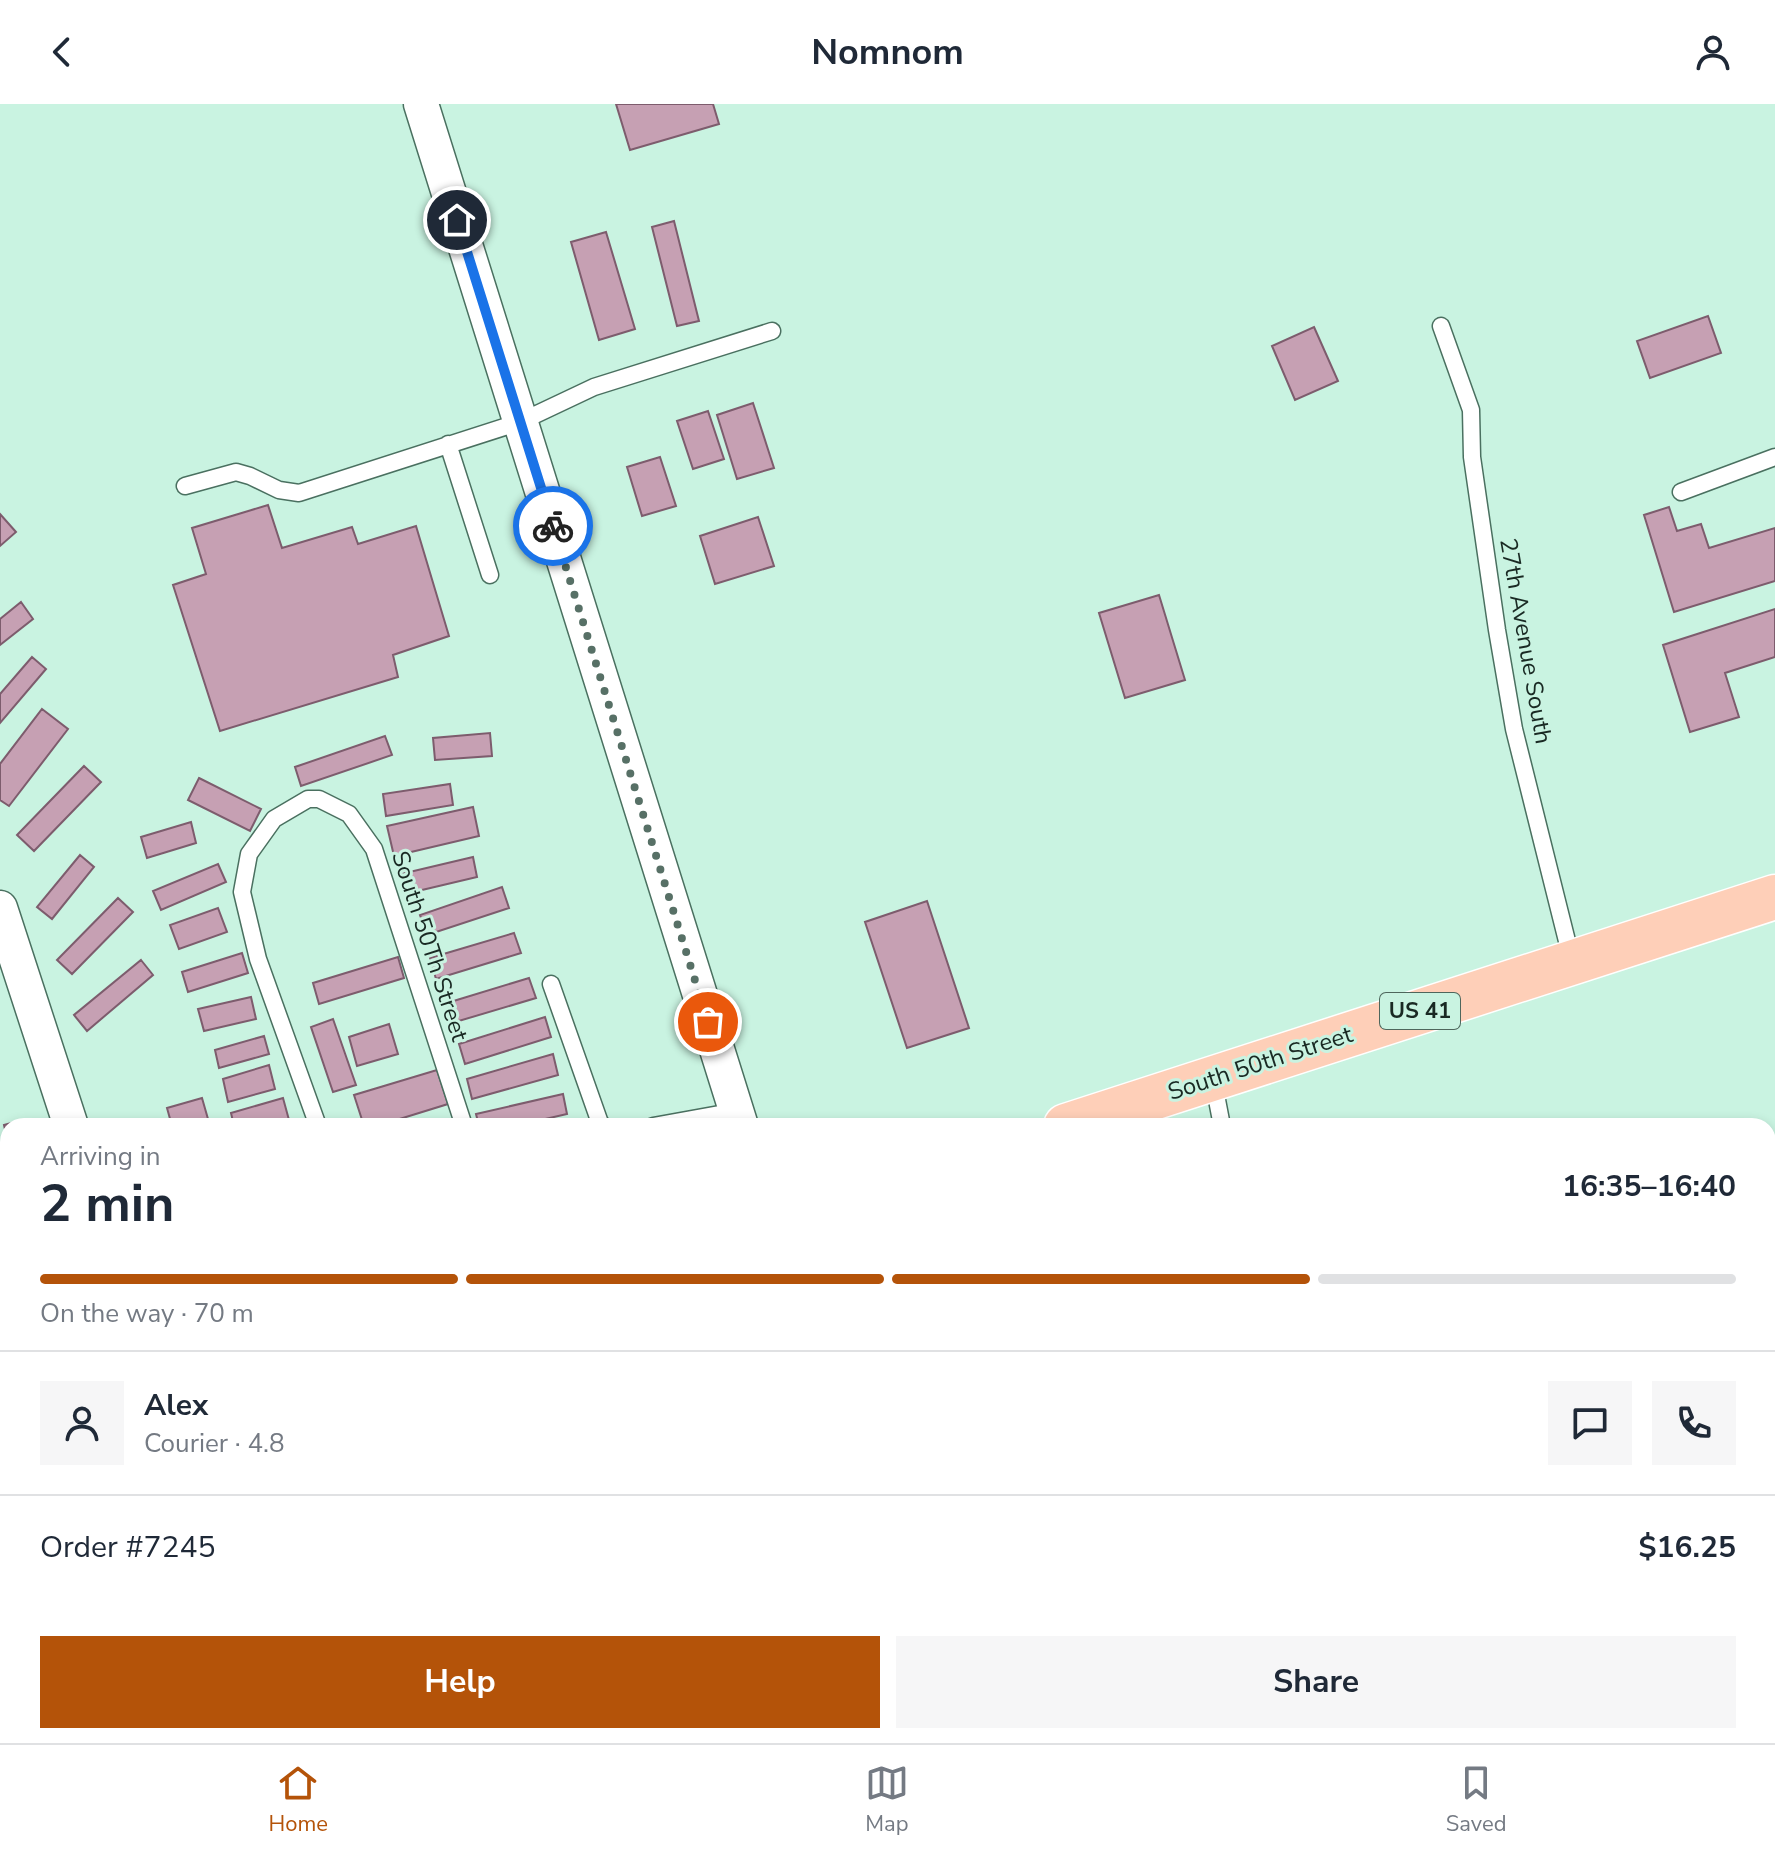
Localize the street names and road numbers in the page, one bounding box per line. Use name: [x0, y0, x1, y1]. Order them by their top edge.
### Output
street label: 27th Avenue South: [1492, 536, 1560, 746]
street label: South 50Th Street: [384, 847, 476, 1046]
road number: US 41: [1380, 993, 1460, 1029]
street label: South 50th Street: [1164, 1018, 1357, 1108]

